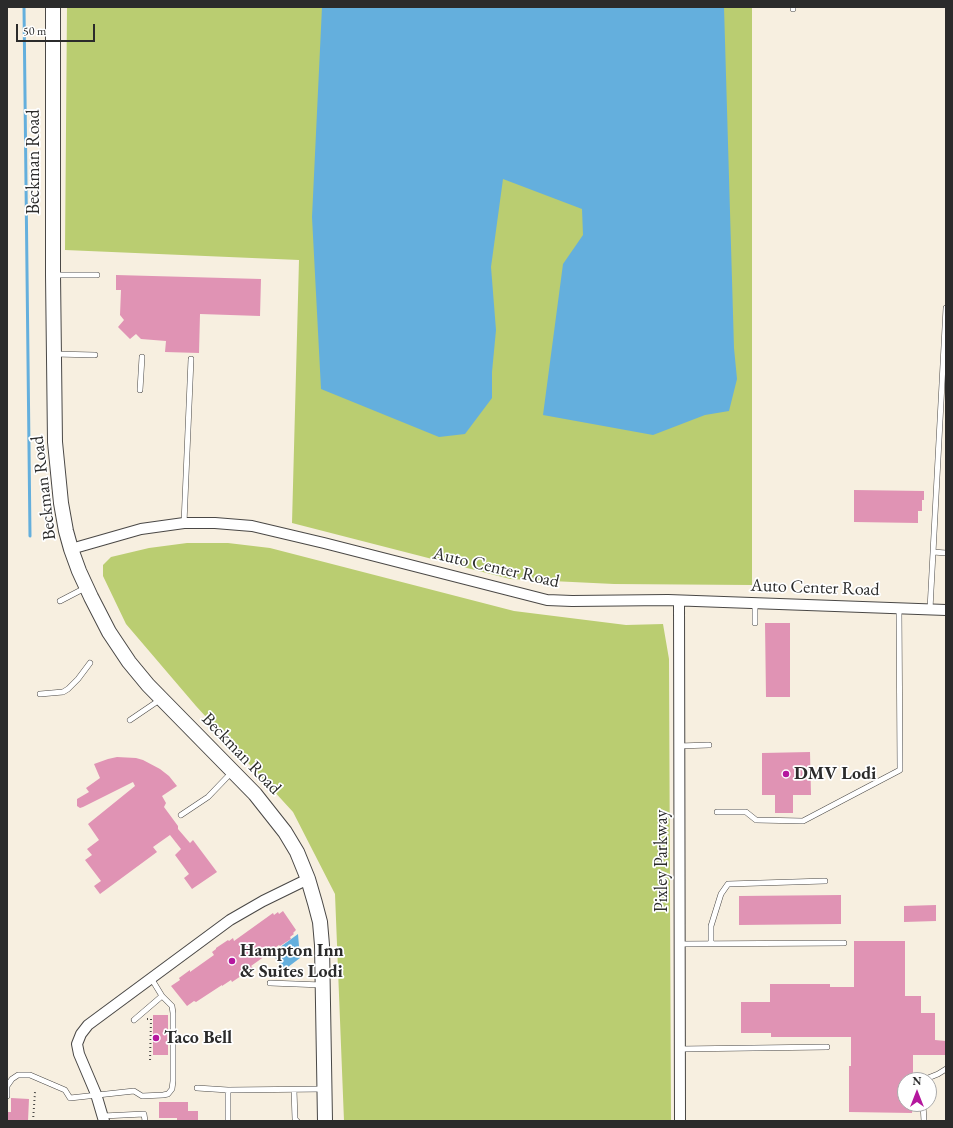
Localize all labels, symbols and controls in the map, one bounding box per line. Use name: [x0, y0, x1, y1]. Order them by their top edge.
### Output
scale bar: [18, 16, 97, 42]
text: 50 m: [23, 23, 46, 39]
street label: Beckman Road: [23, 109, 45, 215]
street label: Beckman Road: [27, 435, 61, 541]
street label: Auto Center Road: [431, 543, 561, 593]
street label: Auto Center Road: [750, 575, 880, 601]
street label: Beckman Road: [197, 709, 285, 799]
place label: DMV Lodi: [794, 763, 876, 785]
marker: DMV Lodi: [781, 769, 791, 779]
street label: Pixley Parkway: [651, 810, 673, 912]
place label: Hampton Inn & Suites Lodi: [240, 940, 344, 982]
marker: Hampton Inn & Suites Lodi: [227, 956, 237, 966]
place label: Taco Bell: [164, 1027, 232, 1049]
marker: Taco Bell: [151, 1033, 161, 1043]
north arrow: [897, 1072, 937, 1112]
text: N: [913, 1074, 921, 1088]

